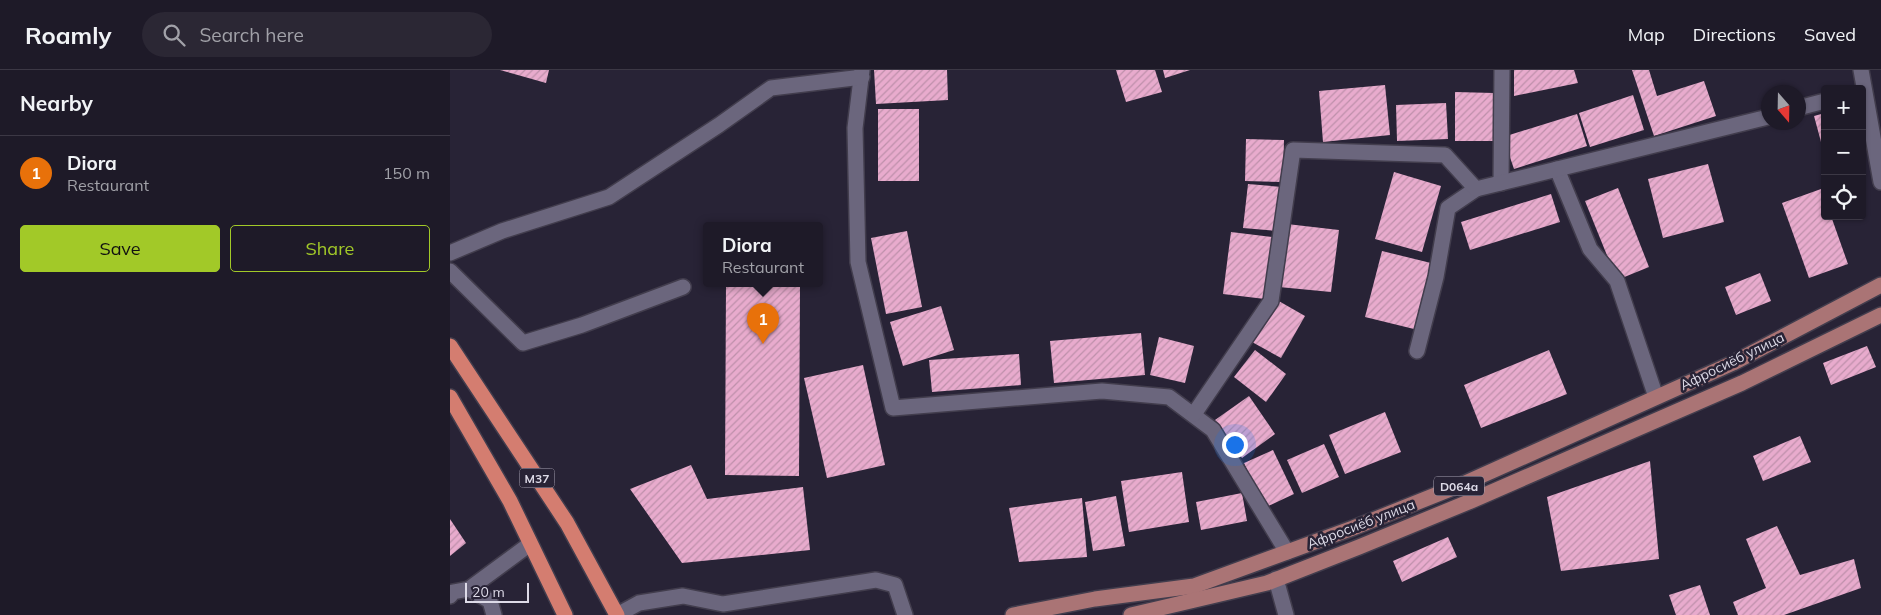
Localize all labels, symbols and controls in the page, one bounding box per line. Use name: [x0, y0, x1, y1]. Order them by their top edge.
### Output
search box: [142, 12, 492, 57]
text: Roamly: [25, 20, 112, 50]
icon: search: [160, 21, 188, 49]
text: Search here: [200, 23, 304, 47]
text: Map: [1628, 23, 1665, 46]
text: Directions: [1693, 23, 1776, 46]
text: Saved: [1804, 23, 1856, 46]
north arrow: [1761, 85, 1806, 130]
map controls: [1821, 85, 1866, 220]
button: +: [1821, 85, 1866, 130]
text: Nearby: [20, 90, 93, 116]
button: −: [1821, 130, 1866, 175]
text: Diora: [67, 151, 117, 175]
text: 1: [31, 163, 41, 183]
text: 150 m: [383, 163, 430, 183]
text: Restaurant: [67, 175, 149, 195]
button: locate: [1821, 175, 1866, 220]
popup: [703, 222, 823, 287]
button: Save: [20, 225, 220, 272]
button: Share: [230, 225, 430, 272]
text: Diora: [722, 233, 772, 257]
text: Restaurant: [722, 257, 804, 277]
pin: 1: [747, 303, 779, 344]
street label: Афросиёб улица: [1677, 328, 1787, 394]
your location: [1222, 432, 1248, 458]
road number: M37: [520, 468, 554, 488]
road number: D064a: [1434, 476, 1484, 496]
street label: Афросиёб улица: [1304, 495, 1418, 553]
scale bar: [465, 580, 529, 603]
text: 20 m: [472, 583, 505, 601]

